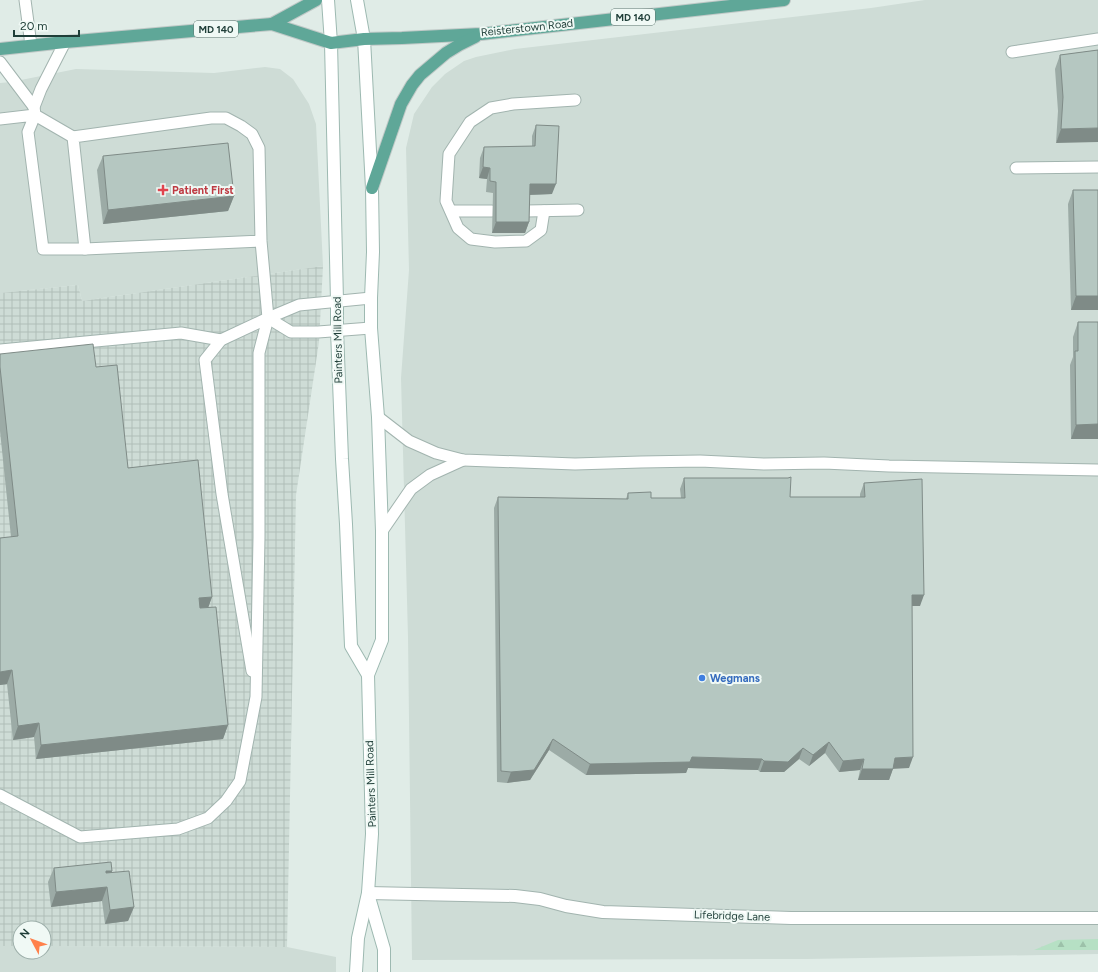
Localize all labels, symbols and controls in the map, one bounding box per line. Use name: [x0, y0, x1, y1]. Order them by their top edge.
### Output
road number: MD 140: [611, 9, 655, 25]
scale bar: [14, 12, 79, 38]
street label: Reisterstown Road: [480, 17, 574, 39]
text: 20 m: [20, 19, 48, 33]
road number: MD 140: [194, 21, 238, 37]
marker: Patient First: [157, 184, 169, 196]
place label: Patient First: [172, 184, 234, 197]
street label: Painters Mill Road: [331, 296, 345, 384]
place label: Wegmans: [710, 672, 760, 685]
marker: Wegmans: [697, 673, 707, 683]
street label: Painters Mill Road: [363, 740, 379, 828]
street label: Lifebridge Lane: [694, 908, 770, 924]
north arrow: [12, 920, 52, 960]
text: N: [17, 926, 33, 941]

